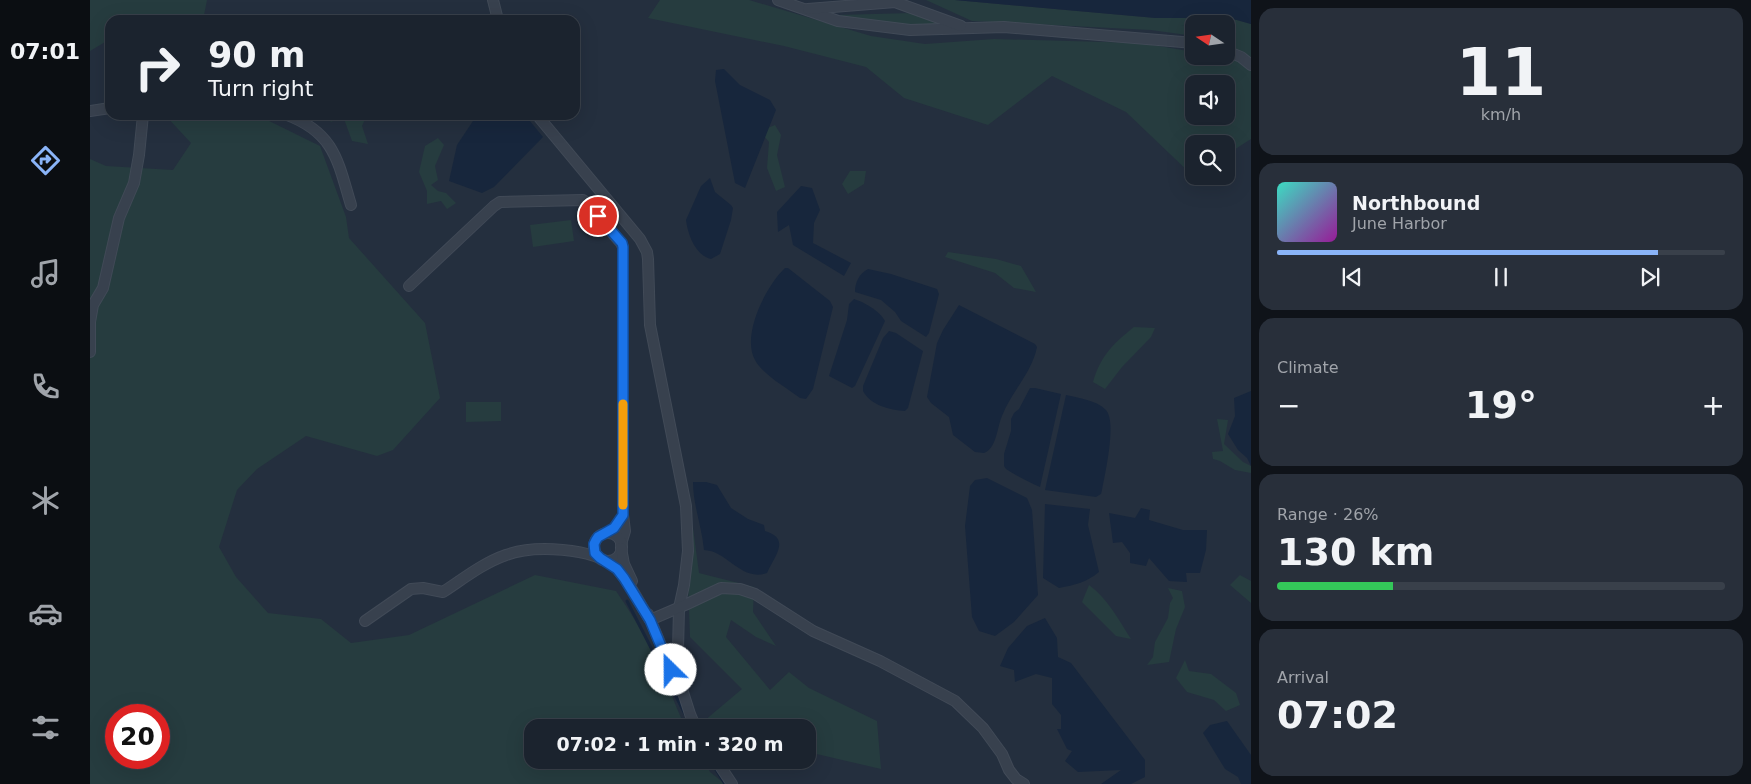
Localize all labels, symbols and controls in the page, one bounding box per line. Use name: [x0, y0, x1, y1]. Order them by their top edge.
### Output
north arrow: [1185, 15, 1235, 65]
map controls: [1185, 15, 1235, 185]
icon: right: [125, 35, 190, 100]
text: 90 m: [208, 35, 305, 75]
text: 11: [1456, 35, 1546, 110]
text: 07:01: [10, 39, 80, 64]
button: sound: [1185, 75, 1235, 125]
text: Turn right: [208, 76, 313, 101]
text: km/h: [1481, 105, 1521, 124]
button: search: [1185, 135, 1235, 185]
icon: directions: [28, 143, 63, 178]
text: Northbound: [1352, 192, 1480, 214]
pin: [577, 195, 619, 237]
icon: arrive: [584, 202, 612, 230]
text: June Harbor: [1352, 214, 1447, 233]
icon: music: [28, 256, 63, 291]
icon: previous: [1338, 263, 1366, 291]
icon: pause: [1487, 263, 1515, 291]
icon: next: [1636, 263, 1664, 291]
text: Climate: [1277, 358, 1339, 377]
icon: phone: [28, 369, 63, 404]
text: 19°: [1465, 383, 1537, 427]
text: −: [1277, 389, 1300, 422]
text: +: [1702, 389, 1725, 422]
icon: climate: [28, 483, 63, 518]
text: Range · 26%: [1277, 505, 1379, 524]
text: 130 km: [1277, 530, 1434, 574]
icon: car: [28, 596, 63, 631]
position arrow: [644, 643, 696, 695]
text: Arrival: [1277, 668, 1329, 687]
text: 07:02: [1277, 693, 1398, 737]
speed limit sign: 20: [105, 704, 170, 769]
icon: filters: [28, 710, 63, 745]
text: 07:02 · 1 min · 320 m: [556, 733, 784, 755]

